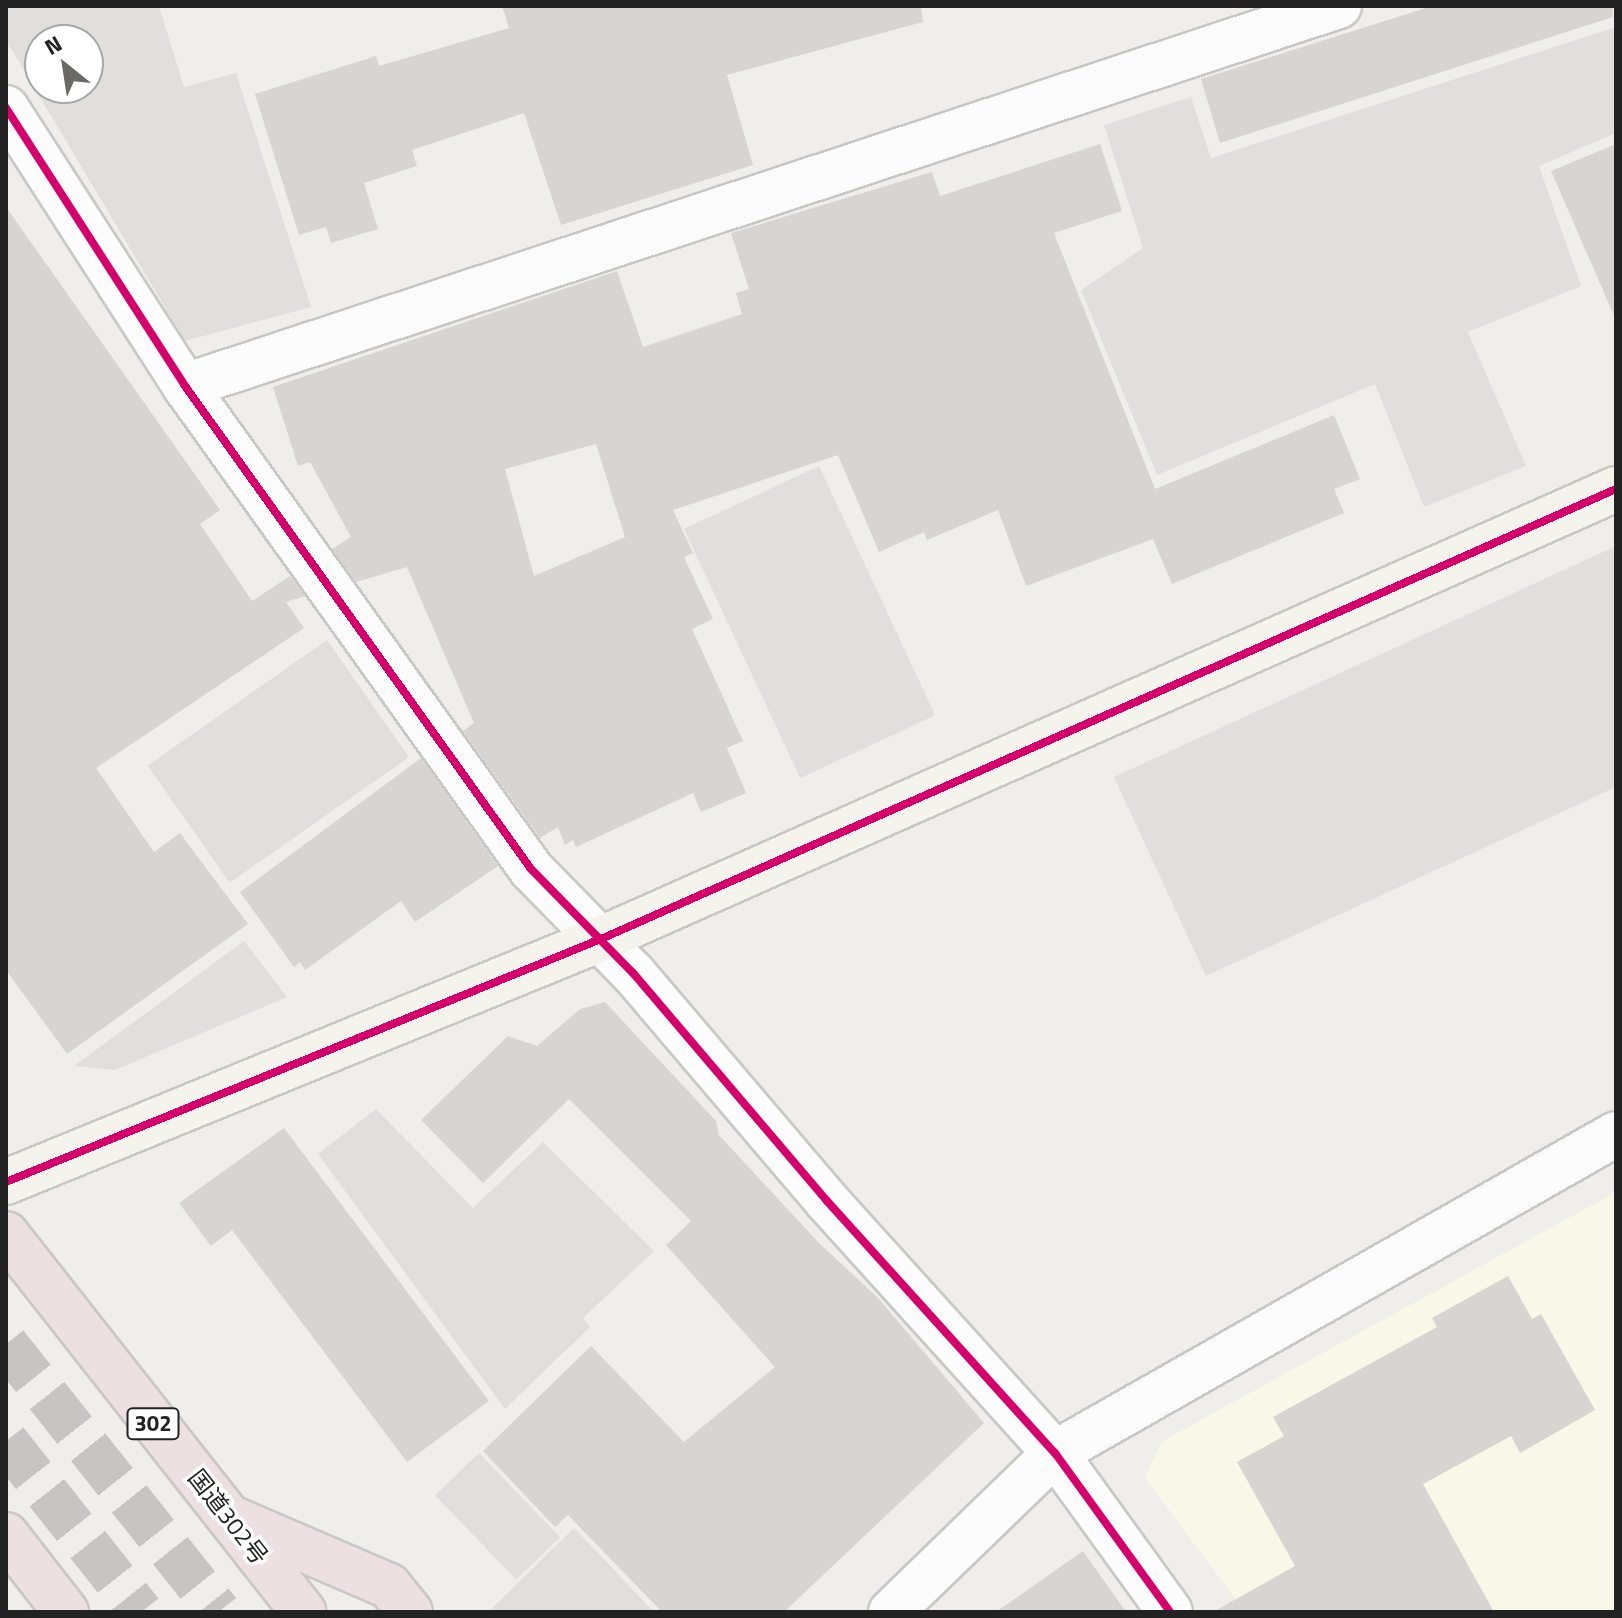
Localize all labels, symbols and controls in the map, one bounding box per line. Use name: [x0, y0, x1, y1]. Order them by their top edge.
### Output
north arrow: [24, 24, 104, 104]
text: N: [38, 26, 68, 63]
road number: 302: [125, 1406, 181, 1442]
street label: 国道302号: [182, 1464, 274, 1570]

